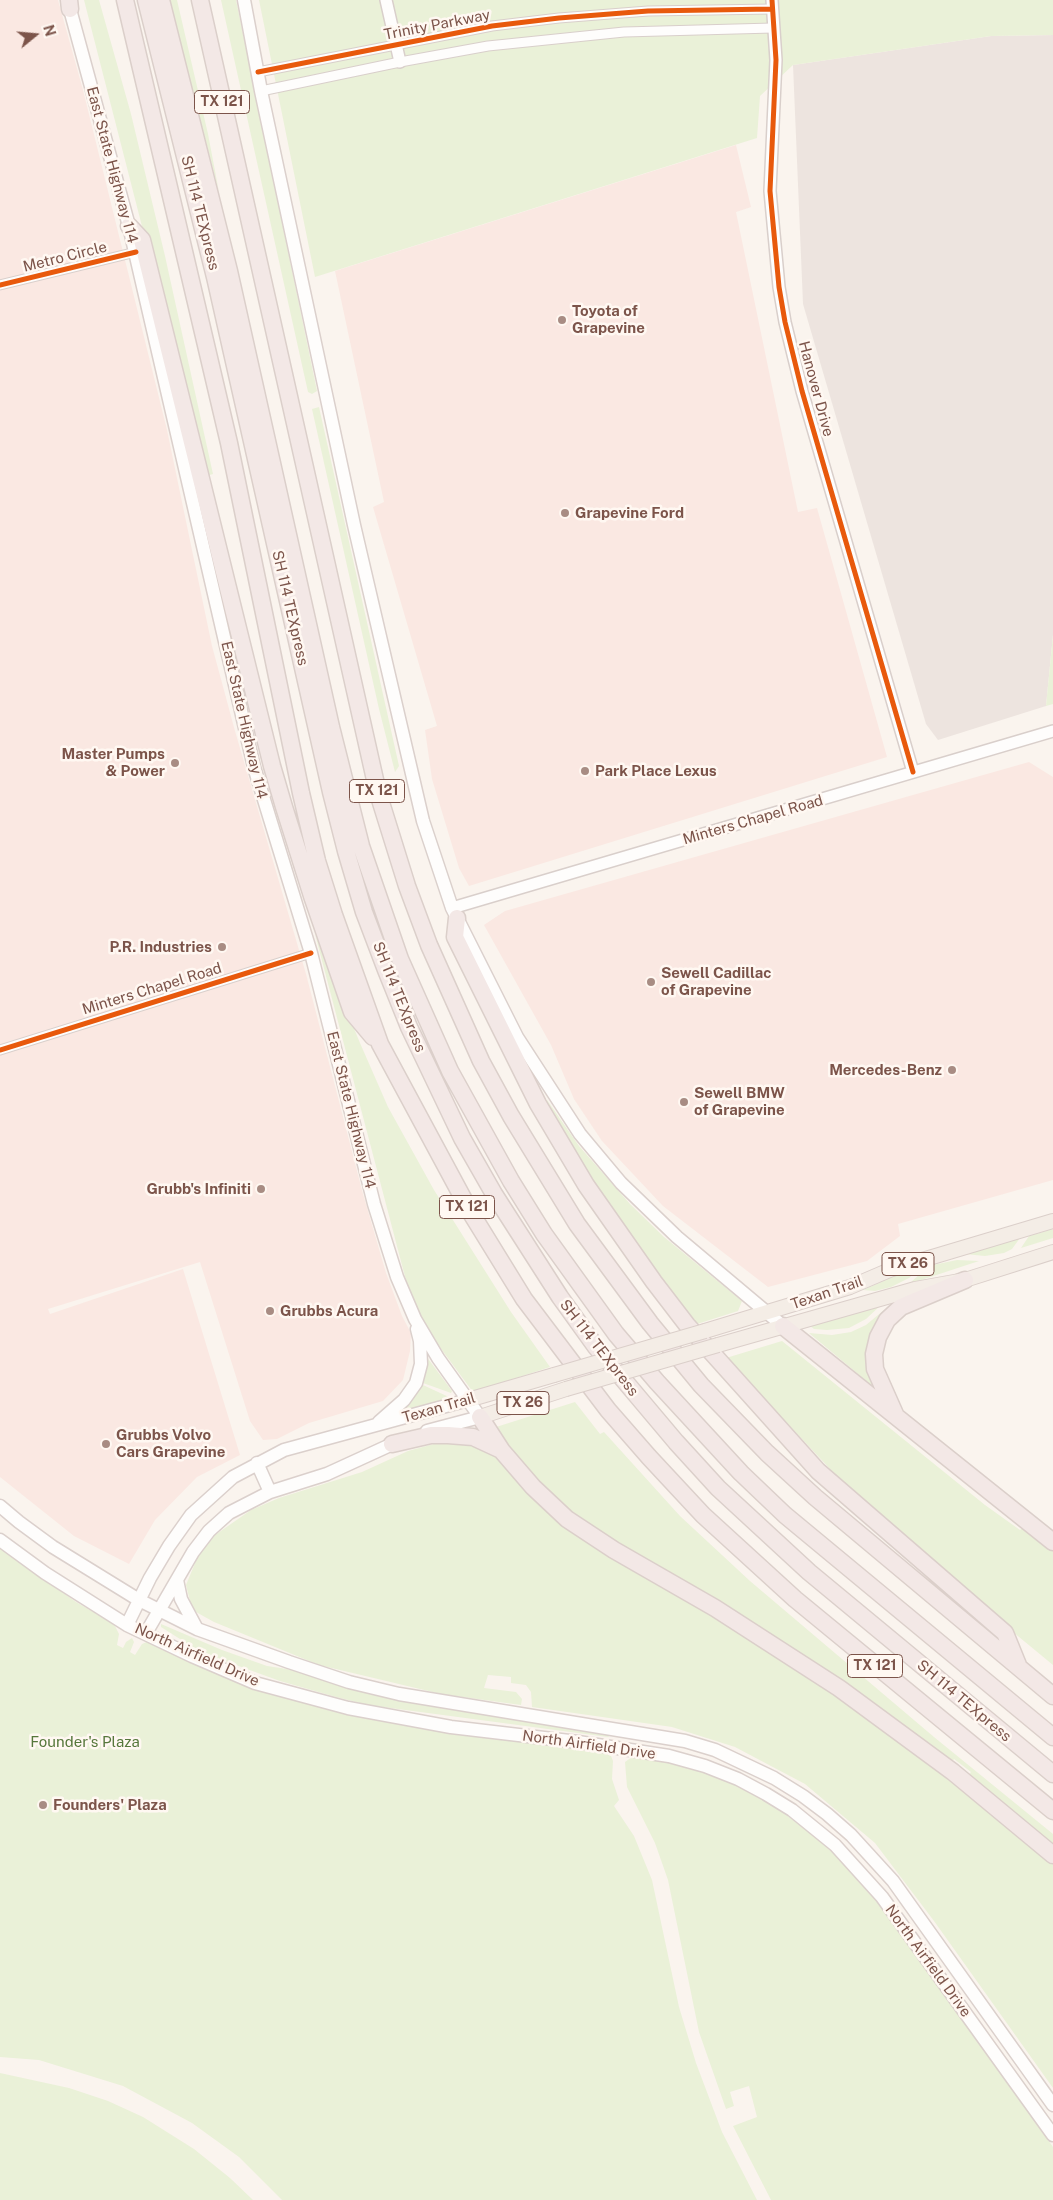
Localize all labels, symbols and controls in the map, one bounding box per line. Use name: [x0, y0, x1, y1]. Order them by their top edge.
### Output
street label: Trinity Parkway: [382, 6, 492, 44]
north arrow: [10, 10, 60, 60]
text: N: [40, 23, 59, 38]
street label: East State Highway 114: [82, 85, 142, 245]
road number: TX 121: [194, 90, 250, 114]
street label: SH 114 TEXpress: [177, 154, 223, 272]
street label: Metro Circle: [21, 238, 109, 276]
place label: Toyota of Grapevine: [572, 302, 645, 337]
marker: Toyota of Grapevine: [556, 314, 568, 326]
street label: Hanover Drive: [795, 339, 837, 439]
place label: Grapevine Ford: [575, 504, 684, 522]
marker: Grapevine Ford: [559, 507, 571, 519]
street label: SH 114 TEXpress: [268, 549, 312, 667]
street label: East State Highway 114: [217, 639, 271, 801]
place label: Master Pumps & Power: [62, 745, 165, 780]
marker: Master Pumps & Power: [169, 757, 181, 769]
place label: Park Place Lexus: [595, 762, 717, 780]
marker: Park Place Lexus: [579, 765, 591, 777]
road number: TX 121: [350, 779, 404, 802]
street label: Minters Chapel Road: [681, 791, 825, 849]
place label: P.R. Industries: [110, 938, 212, 956]
street label: SH 114 TEXpress: [369, 939, 429, 1055]
marker: P.R. Industries: [216, 941, 228, 953]
street label: Minters Chapel Road: [80, 959, 224, 1019]
place label: Sewell Cadillac of Grapevine: [661, 964, 772, 999]
marker: Sewell Cadillac of Grapevine: [645, 976, 657, 988]
street label: East State Highway 114: [323, 1030, 379, 1190]
place label: Mercedes-Benz: [829, 1061, 942, 1079]
marker: Mercedes-Benz: [946, 1064, 958, 1076]
place label: Sewell BMW of Grapevine: [694, 1084, 785, 1119]
marker: Sewell BMW of Grapevine: [678, 1096, 690, 1108]
place label: Grubb's Infiniti: [146, 1180, 251, 1198]
marker: Grubb's Infiniti: [255, 1183, 267, 1195]
road number: TX 121: [440, 1196, 494, 1218]
road number: TX 26: [882, 1252, 934, 1276]
street label: Texan Trail: [788, 1272, 866, 1314]
street label: SH 114 TEXpress: [556, 1296, 642, 1400]
place label: Grubbs Acura: [280, 1302, 378, 1320]
marker: Grubbs Acura: [264, 1305, 276, 1317]
street label: Texan Trail: [400, 1389, 478, 1427]
road number: TX 26: [497, 1392, 549, 1415]
place label: Grubbs Volvo Cars Grapevine: [116, 1426, 225, 1461]
marker: Grubbs Volvo Cars Grapevine: [100, 1438, 112, 1450]
street label: North Airfield Drive: [132, 1619, 262, 1691]
road number: TX 121: [848, 1654, 902, 1678]
street label: SH 114 TEXpress: [913, 1656, 1015, 1746]
street label: North Airfield Drive: [521, 1727, 657, 1763]
park label: Founder's Plaza: [30, 1733, 140, 1751]
place label: Founders' Plaza: [53, 1796, 167, 1814]
marker: Founders' Plaza: [37, 1799, 49, 1811]
street label: North Airfield Drive: [881, 1901, 975, 2021]

